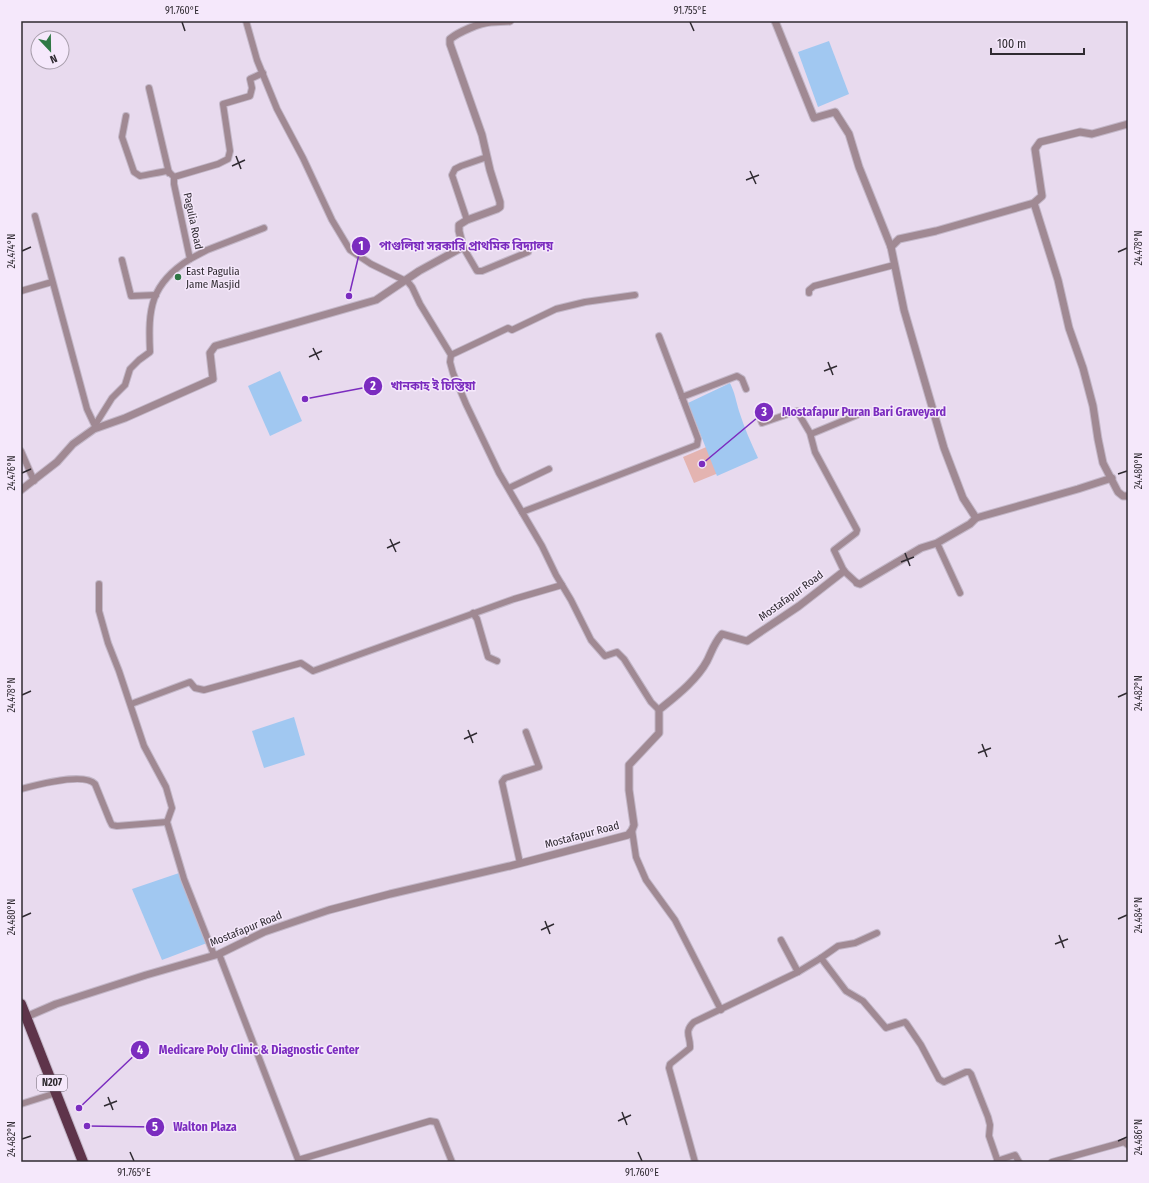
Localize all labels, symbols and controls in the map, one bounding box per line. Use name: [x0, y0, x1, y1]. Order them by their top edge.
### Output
text: 91.760°E: [165, 5, 199, 17]
text: 91.755°E: [673, 5, 707, 17]
north arrow: [30, 30, 70, 70]
scale bar: [991, 30, 1084, 56]
text: 100 m: [997, 37, 1026, 51]
text: N: [48, 52, 59, 66]
street label: Pagulia Road: [181, 191, 205, 251]
text: 24.478°N: [1133, 230, 1145, 266]
text: 24.474°N: [6, 234, 18, 268]
callout: পাগুলিয়া সরকারি প্রাথমিক বিদ্যালয়: [351, 234, 561, 258]
text: পাগুলিয়া সরকারি প্রাথমিক বিদ্যালয়: [379, 238, 554, 253]
text: 1: [358, 239, 364, 253]
place label: East Pagulia Jame Masjid: [186, 265, 240, 291]
marker: East Pagulia Jame Masjid: [173, 272, 183, 282]
callout: খানকাহ ই চিস্তিয়া: [363, 374, 484, 398]
text: খানকাহ ই চিস্তিয়া: [391, 378, 476, 393]
text: 2: [369, 379, 376, 393]
callout: Mostafapur Puran Bari Graveyard: [754, 400, 954, 424]
text: 3: [760, 405, 767, 419]
text: Mostafapur Puran Bari Graveyard: [782, 405, 946, 419]
text: 24.480°N: [1133, 453, 1145, 489]
text: 24.476°N: [6, 456, 18, 490]
street label: Mostafapur Road: [756, 568, 826, 624]
text: 24.482°N: [1133, 675, 1145, 711]
text: 24.478°N: [6, 677, 18, 713]
street label: Mostafapur Road: [543, 819, 621, 851]
text: 24.484°N: [1133, 897, 1145, 933]
text: 24.480°N: [6, 899, 18, 935]
street label: Mostafapur Road: [208, 909, 284, 949]
callout: Medicare Poly Clinic & Diagnostic Center: [130, 1038, 367, 1062]
text: 4: [137, 1043, 143, 1057]
text: Medicare Poly Clinic & Diagnostic Center: [159, 1043, 360, 1057]
road number: N207: [37, 1075, 67, 1091]
callout: Walton Plaza: [145, 1115, 245, 1139]
text: 24.486°N: [1133, 1119, 1145, 1155]
text: 5: [152, 1120, 158, 1134]
text: Walton Plaza: [173, 1120, 237, 1134]
text: 24.482°N: [6, 1121, 18, 1157]
text: 91.765°E: [117, 1167, 151, 1179]
text: 91.760°E: [625, 1167, 659, 1179]

